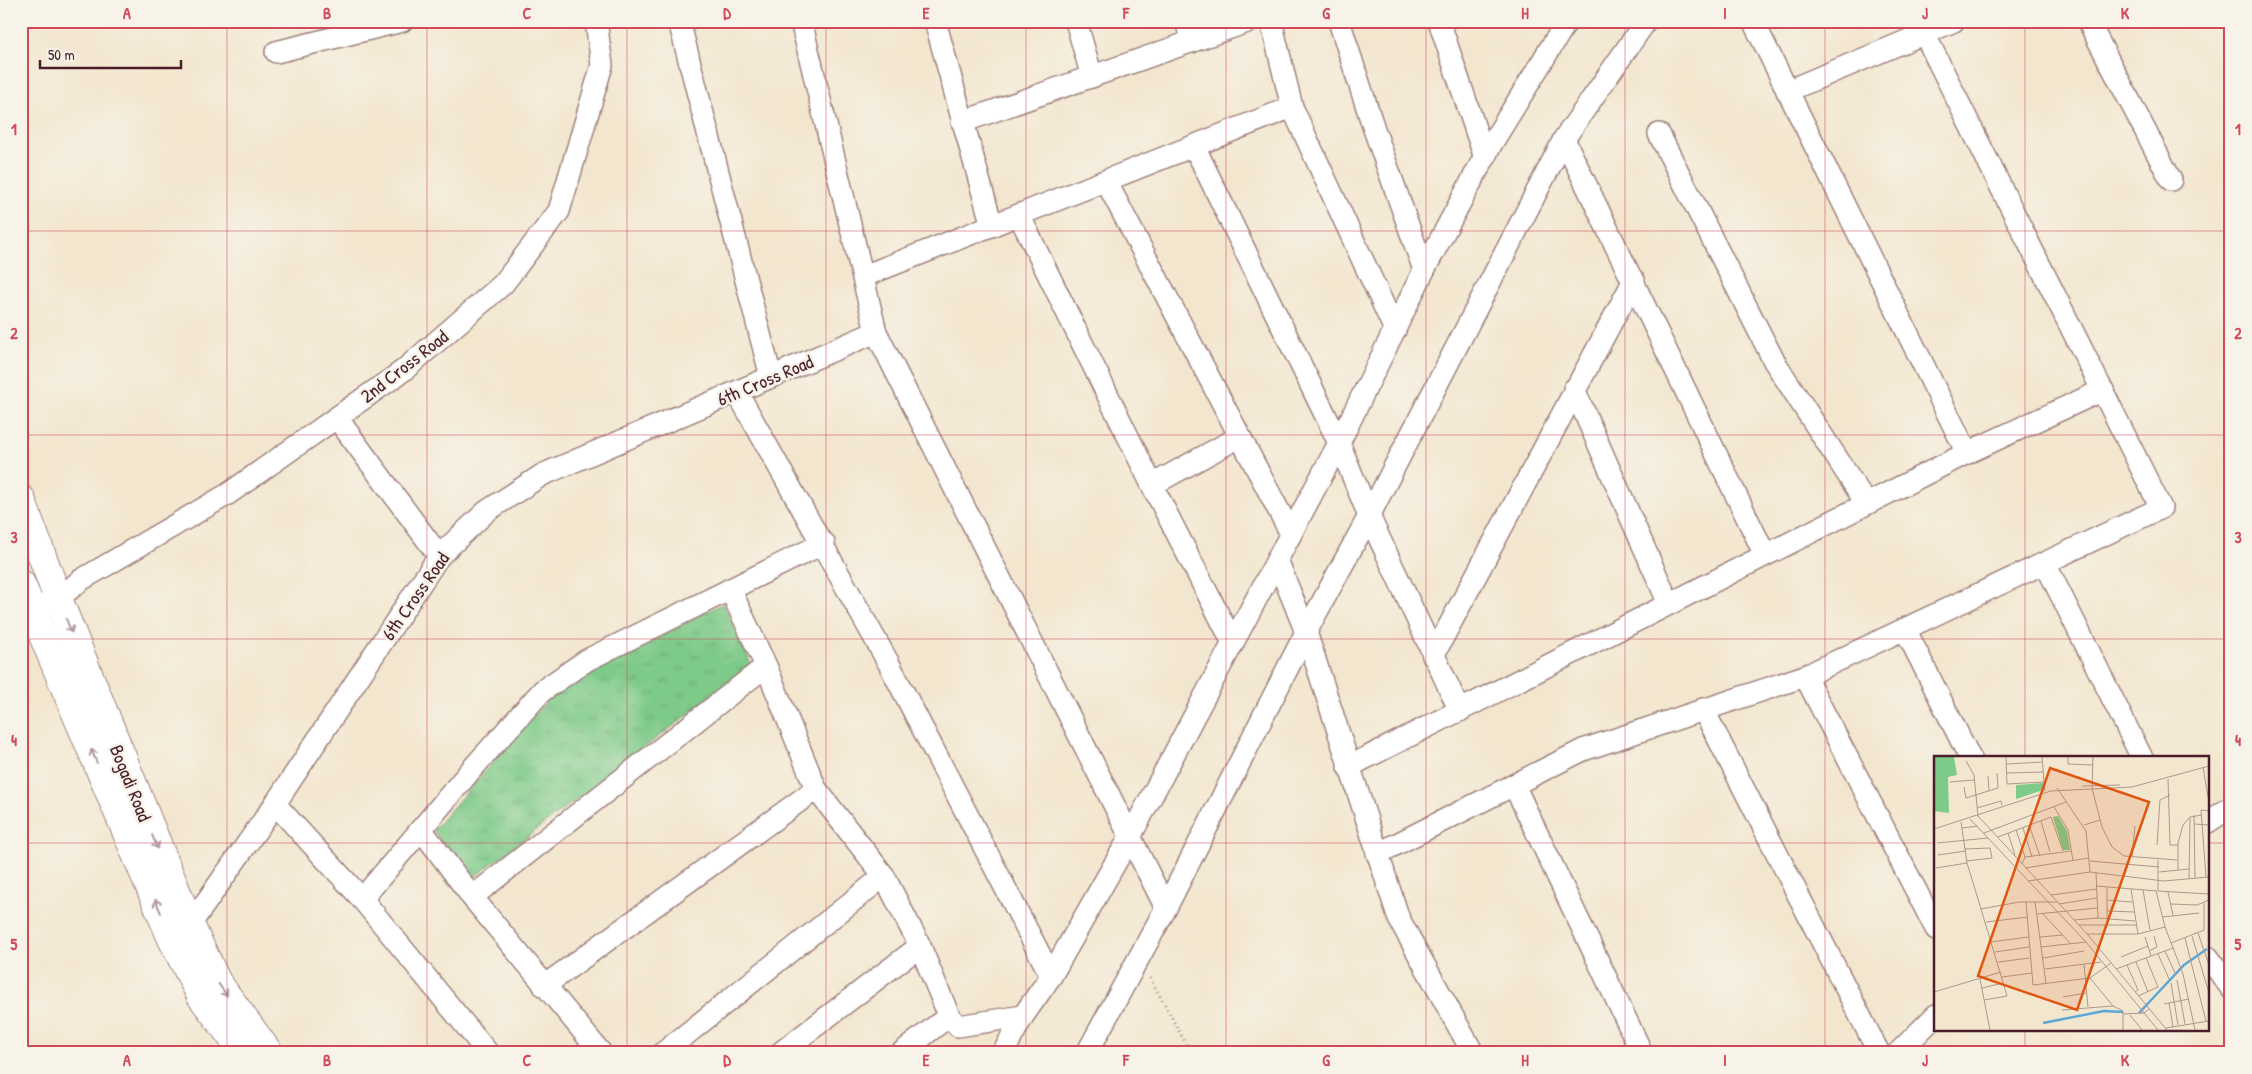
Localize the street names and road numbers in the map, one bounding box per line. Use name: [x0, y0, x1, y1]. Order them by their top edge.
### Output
street label: 2nd Cross Road: [355, 323, 454, 409]
street label: 6th Cross Road: [713, 348, 818, 412]
street label: 6th Cross Road: [375, 546, 455, 645]
street label: Bogadi Road: [104, 741, 158, 826]

